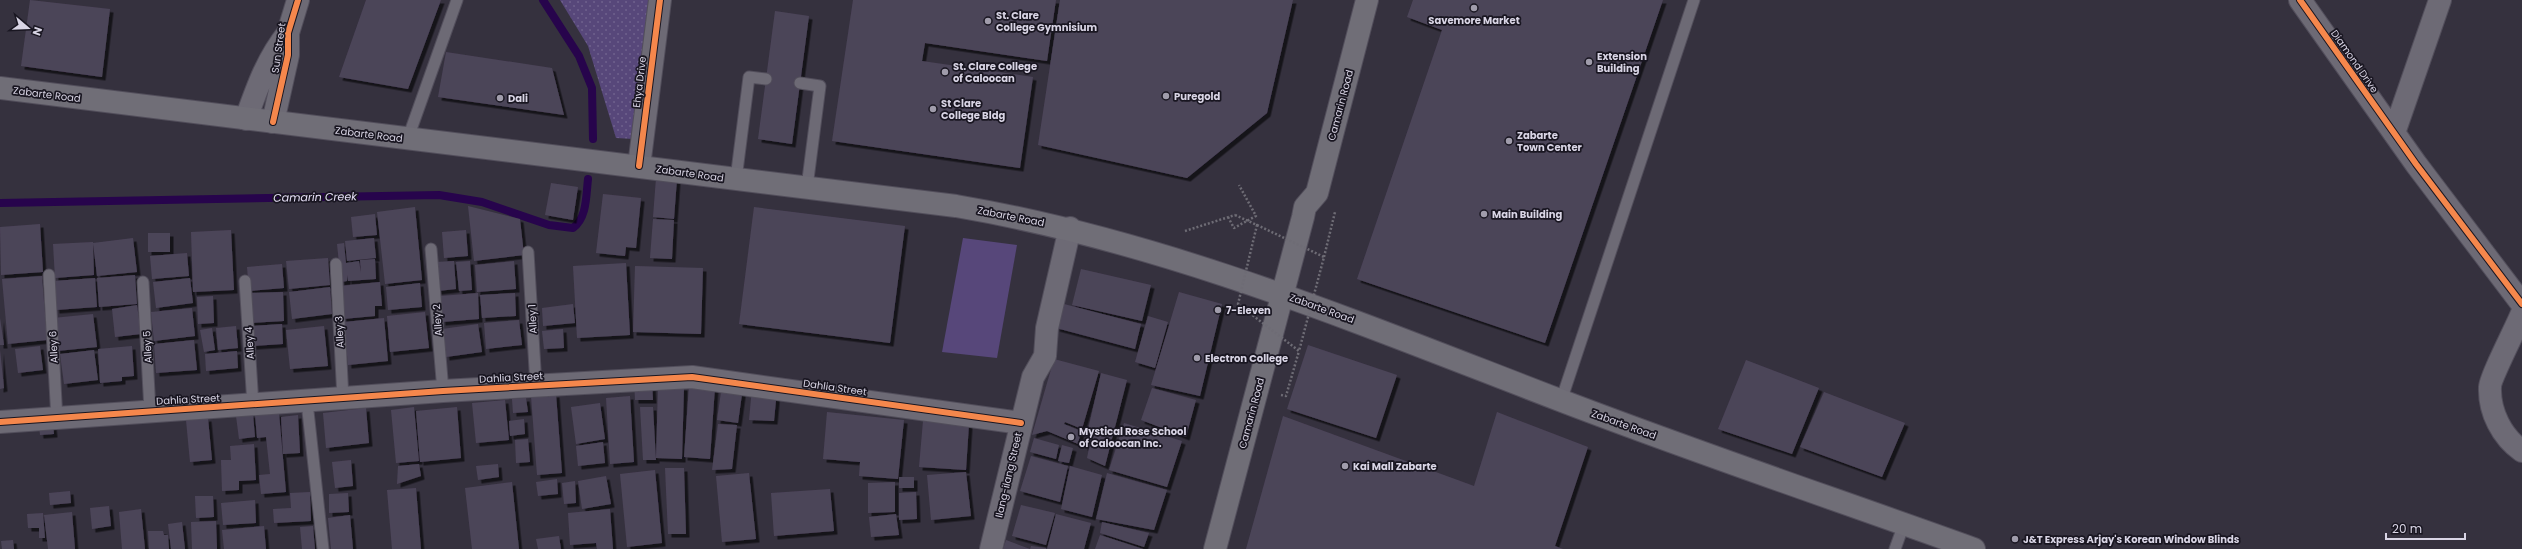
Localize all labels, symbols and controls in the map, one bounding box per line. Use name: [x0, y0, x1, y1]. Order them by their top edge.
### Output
marker: Savemore Market: [1469, 3, 1479, 13]
north arrow: [8, 8, 48, 48]
place label: St. Clare College Gymnisium: [996, 8, 1098, 35]
place label: Savemore Market: [1428, 13, 1520, 28]
marker: St. Clare College Gymnisium: [983, 16, 993, 26]
street label: Sun Street: [268, 22, 289, 74]
text: N: [29, 25, 46, 38]
street label: Diamond Drive: [2327, 27, 2382, 96]
place label: Extension Building: [1597, 49, 1647, 76]
street label: Ehya Drive: [629, 56, 650, 109]
marker: Extension Building: [1584, 57, 1594, 67]
place label: St. Clare College of Caloocan: [953, 59, 1037, 86]
marker: St. Clare College of Caloocan: [940, 67, 950, 77]
street label: Camarin Road: [1324, 68, 1357, 142]
street label: Zabarte Road: [12, 83, 82, 106]
place label: Puregold: [1174, 89, 1221, 104]
place label: Dali: [508, 91, 528, 106]
marker: Puregold: [1161, 91, 1171, 101]
marker: Dali: [495, 93, 505, 103]
place label: St Clare College Bldg: [941, 96, 1005, 123]
marker: St Clare College Bldg: [928, 104, 938, 114]
street label: Zabarte Road: [334, 123, 404, 146]
place label: Zabarte Town Center: [1517, 128, 1583, 155]
marker: Zabarte Town Center: [1504, 136, 1514, 146]
street label: Zabarte Road: [655, 161, 725, 186]
water label: Camarin Creek: [273, 188, 358, 206]
street label: Zabarte Road: [976, 203, 1046, 230]
place label: Main Building: [1492, 207, 1562, 222]
marker: Main Building: [1479, 209, 1489, 219]
street label: Zabarte Road: [1287, 290, 1356, 327]
street label: Alley 2: [429, 303, 446, 336]
place label: 7-Eleven: [1226, 303, 1271, 318]
street label: Alley 1: [524, 304, 541, 334]
marker: 7-Eleven: [1213, 305, 1223, 315]
street label: Alley 3: [331, 315, 348, 348]
street label: Alley 4: [241, 326, 258, 360]
street label: Alley 6: [45, 330, 62, 364]
street label: Alley 5: [139, 330, 156, 364]
place label: Electron College: [1205, 351, 1288, 366]
marker: Electron College: [1192, 353, 1202, 363]
street label: Dahlia Street: [479, 368, 544, 387]
street label: Dahlia Street: [802, 376, 868, 399]
street label: Camarin Road: [1235, 376, 1268, 450]
street label: Dahlia Street: [156, 390, 221, 409]
street label: Zabarte Road: [1589, 406, 1658, 443]
place label: Mystical Rose School of Caloocan Inc.: [1079, 424, 1186, 451]
street label: Ilang-ilang Street: [991, 431, 1026, 519]
marker: Mystical Rose School of Caloocan Inc.: [1066, 432, 1076, 442]
place label: Kai Mall Zabarte: [1353, 459, 1437, 474]
marker: Kai Mall Zabarte: [1340, 461, 1350, 471]
scale bar: [2386, 515, 2465, 541]
text: 20 m: [2392, 520, 2422, 537]
place label: J&T Express Arjay's Korean Window Blinds: [2023, 532, 2240, 547]
marker: J&T Express Arjay's Korean Window Blinds: [2010, 534, 2020, 544]

